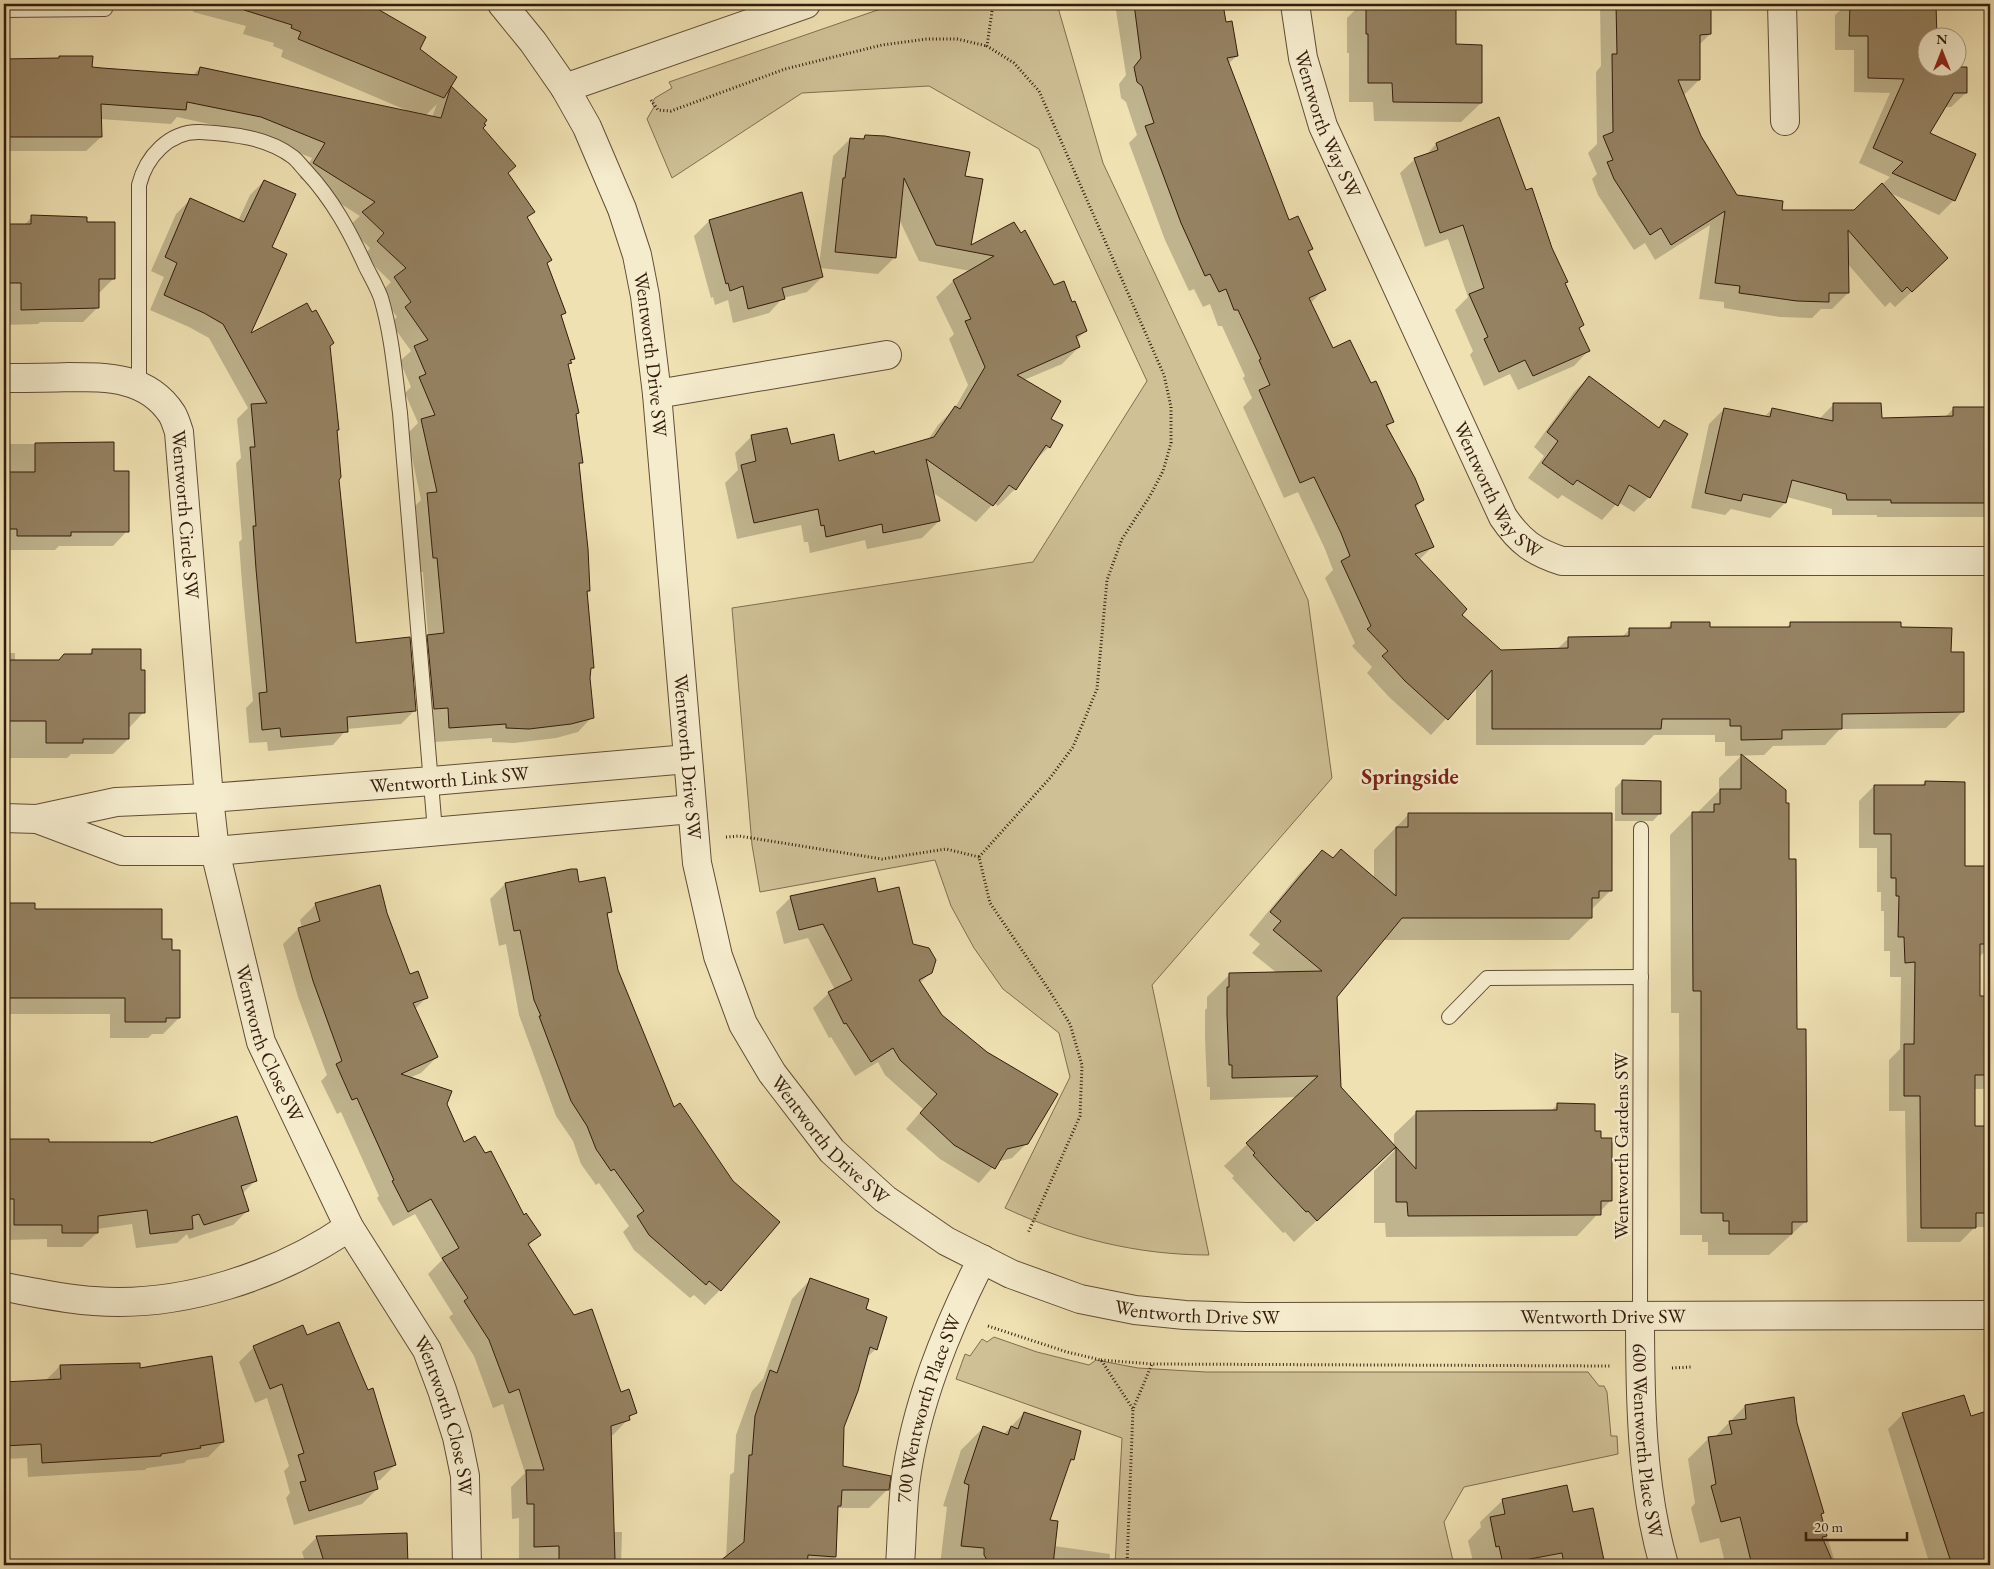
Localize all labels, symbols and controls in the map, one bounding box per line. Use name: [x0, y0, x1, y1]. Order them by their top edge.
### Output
north arrow: [1916, 28, 1966, 78]
text: N: [1936, 30, 1948, 48]
street label: Wentworth Way SW: [1288, 47, 1367, 202]
street label: Wentworth Drive SW: [628, 270, 674, 439]
street label: Wentworth Way SW: [1448, 417, 1548, 564]
street label: Wentworth Circle SW: [166, 429, 206, 601]
street label: Wentworth Drive SW: [668, 673, 708, 841]
street label: Wentworth Link SW: [369, 760, 531, 799]
district label: Springside: [1361, 762, 1459, 791]
street label: Wentworth Close SW: [230, 962, 310, 1127]
street label: Wentworth Gardens SW: [1608, 1052, 1634, 1240]
street label: Wentworth Drive SW: [765, 1070, 895, 1210]
street label: Wentworth Drive SW: [1112, 1293, 1281, 1330]
street label: Wentworth Drive SW: [1520, 1303, 1687, 1329]
street label: 700 Wentworth Place SW: [890, 1310, 967, 1504]
street label: Wentworth Close SW: [408, 1330, 478, 1496]
street label: 600 Wentworth Place SW: [1627, 1343, 1670, 1541]
scale bar: [1806, 1509, 1908, 1541]
text: 20 m: [1814, 1517, 1843, 1536]

